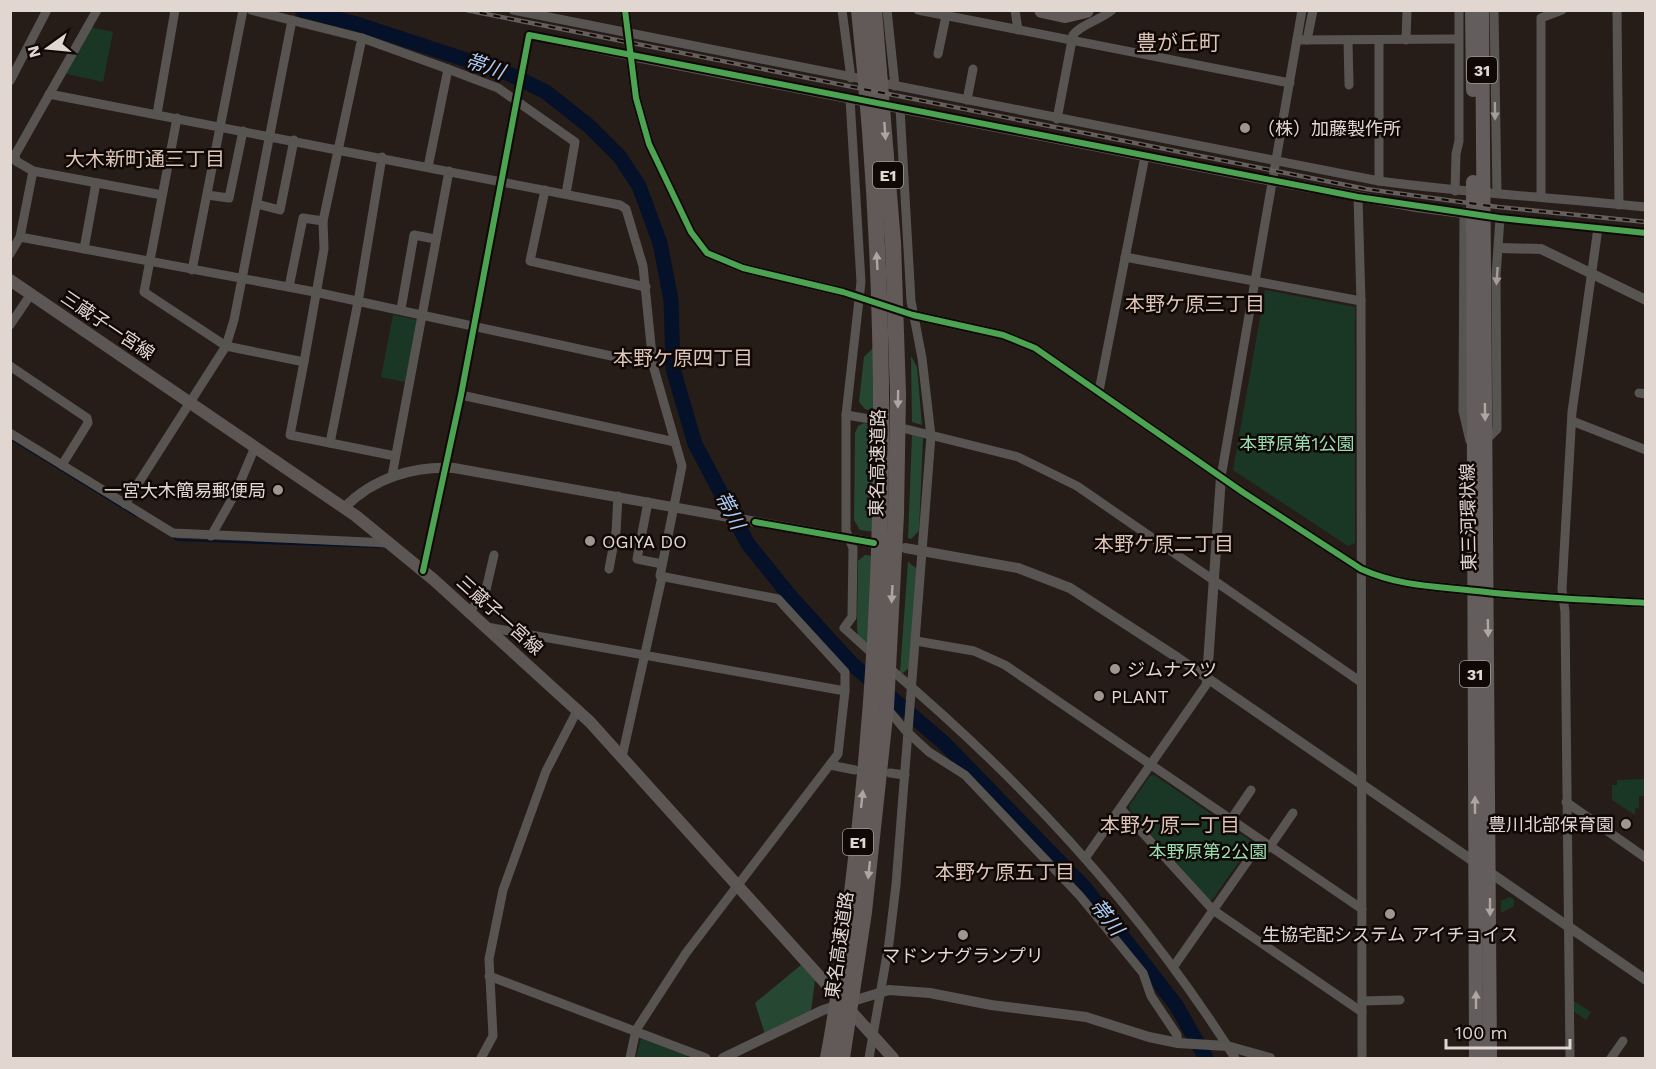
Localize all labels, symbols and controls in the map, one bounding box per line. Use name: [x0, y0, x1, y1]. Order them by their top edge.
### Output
north arrow: [18, 18, 78, 78]
district label: 豊が丘町: [1136, 30, 1220, 55]
text: N: [23, 44, 45, 60]
water label: 帯川: [462, 48, 510, 85]
road number: 31: [1467, 57, 1497, 83]
one-way arrow: [1490, 101, 1500, 120]
place label: （株）加藤製作所: [1257, 118, 1401, 139]
marker: （株）加藤製作所: [1238, 121, 1252, 135]
one-way arrow: [880, 122, 890, 141]
district label: 大木新町通三丁目: [65, 147, 225, 171]
road number: E1: [873, 162, 903, 188]
one-way arrow: [872, 251, 882, 270]
one-way arrow: [1492, 267, 1502, 286]
street label: 三蔵子一宮線: [57, 286, 159, 364]
district label: 本野ケ原三丁目: [1125, 292, 1265, 316]
district label: 本野ケ原四丁目: [613, 346, 753, 370]
one-way arrow: [893, 389, 903, 408]
one-way arrow: [1480, 402, 1490, 421]
street label: 東名高速道路: [866, 409, 888, 517]
park label: 本野原第1公園: [1239, 433, 1355, 454]
street label: 東三河環状線: [1457, 463, 1479, 571]
place label: 一宮大木簡易郵便局: [104, 480, 266, 501]
marker: 一宮大木簡易郵便局: [271, 483, 285, 497]
water label: 帯川: [710, 487, 751, 535]
place label: OGIYA DO: [602, 531, 687, 552]
district label: 本野ケ原二丁目: [1094, 532, 1234, 556]
marker: OGIYA DO: [583, 534, 597, 548]
street label: 三蔵子一宮線: [453, 571, 547, 659]
one-way arrow: [887, 584, 897, 603]
one-way arrow: [1483, 618, 1492, 637]
place label: ジムナスツ: [1127, 659, 1217, 680]
road number: 31: [1460, 661, 1490, 687]
marker: ジムナスツ: [1108, 662, 1122, 676]
place label: PLANT: [1111, 686, 1169, 707]
marker: PLANT: [1092, 689, 1106, 703]
one-way arrow: [858, 790, 867, 809]
one-way arrow: [1470, 796, 1480, 815]
district label: 本野ケ原一丁目: [1100, 813, 1240, 837]
place label: 豊川北部保育園: [1488, 814, 1614, 835]
marker: 豊川北部保育園: [1619, 817, 1633, 831]
road number: E1: [843, 829, 873, 855]
park label: 本野原第2公園: [1149, 841, 1267, 862]
one-way arrow: [864, 860, 874, 879]
district label: 本野ケ原五丁目: [935, 860, 1075, 884]
street label: 東名高速道路: [821, 890, 857, 1000]
water label: 帯川: [1085, 894, 1130, 942]
one-way arrow: [1485, 897, 1495, 916]
marker: 生協宅配システム アイチョイス: [1383, 907, 1397, 921]
place label: 生協宅配システム アイチョイス: [1262, 924, 1518, 945]
marker: マドンナグランプリ: [956, 928, 970, 942]
place label: マドンナグランプリ: [882, 945, 1044, 966]
one-way arrow: [1471, 991, 1481, 1010]
scale bar: [1446, 1012, 1570, 1050]
text: 100 m: [1455, 1022, 1508, 1043]

